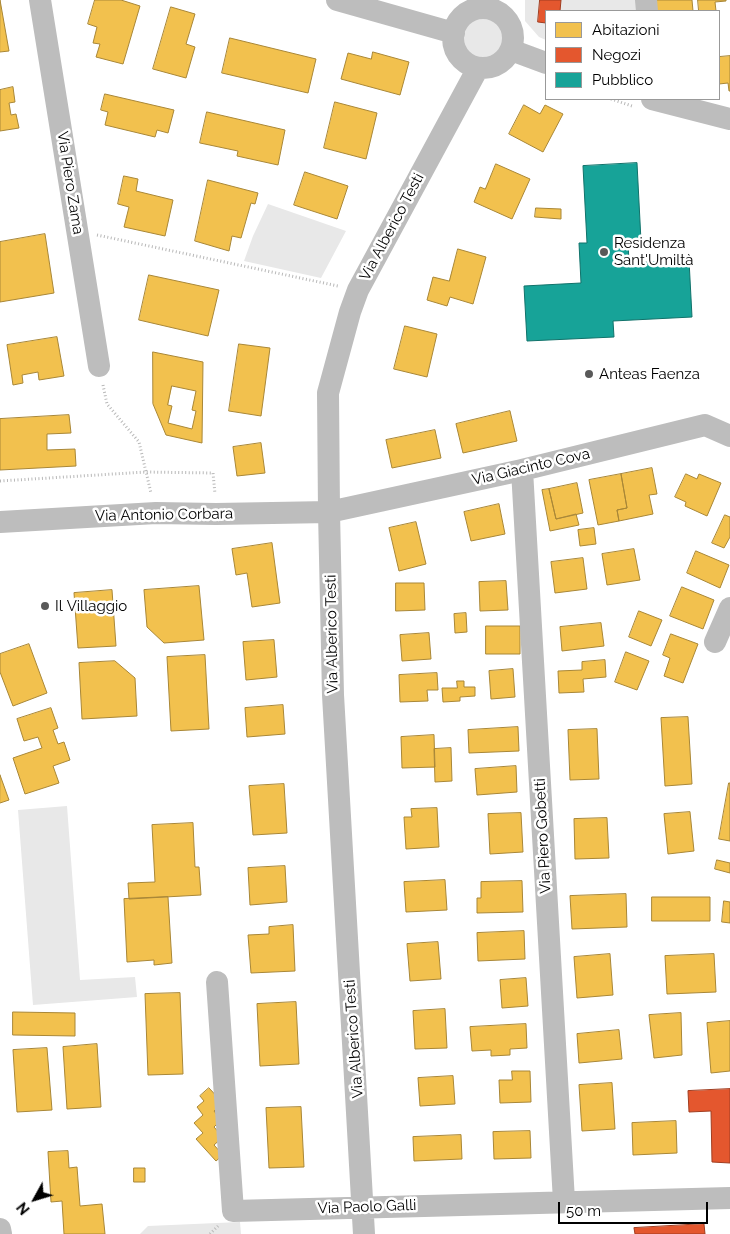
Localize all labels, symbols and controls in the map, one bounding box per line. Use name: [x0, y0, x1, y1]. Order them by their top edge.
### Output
legend: [545, 10, 720, 100]
text: Abitazioni: [592, 21, 659, 39]
text: Negozi: [592, 46, 641, 64]
text: Pubblico: [592, 71, 653, 89]
street label: Via Piero Zama: [53, 130, 87, 236]
street label: Via Alberico Testi: [356, 170, 428, 284]
place label: Residenza Sant'Umiltà: [614, 234, 694, 269]
marker: Residenza Sant'Umiltà: [598, 246, 610, 258]
place label: Anteas Faenza: [599, 365, 700, 383]
marker: Anteas Faenza: [583, 368, 595, 380]
street label: Via Giacinto Cova: [470, 445, 592, 489]
street label: Via Antonio Corbara: [95, 505, 233, 525]
street label: Via Alberico Testi: [322, 574, 342, 694]
place label: Il Villaggio: [55, 597, 127, 615]
marker: Il Villaggio: [39, 600, 51, 612]
street label: Via Piero Gobetti: [531, 778, 555, 894]
street label: Via Alberico Testi: [341, 979, 367, 1099]
north arrow: [10, 1174, 60, 1224]
scale bar: [560, 1192, 710, 1224]
street label: Via Paolo Galli: [317, 1196, 417, 1218]
text: N: [14, 1199, 33, 1218]
text: 50 m: [566, 1202, 601, 1220]

